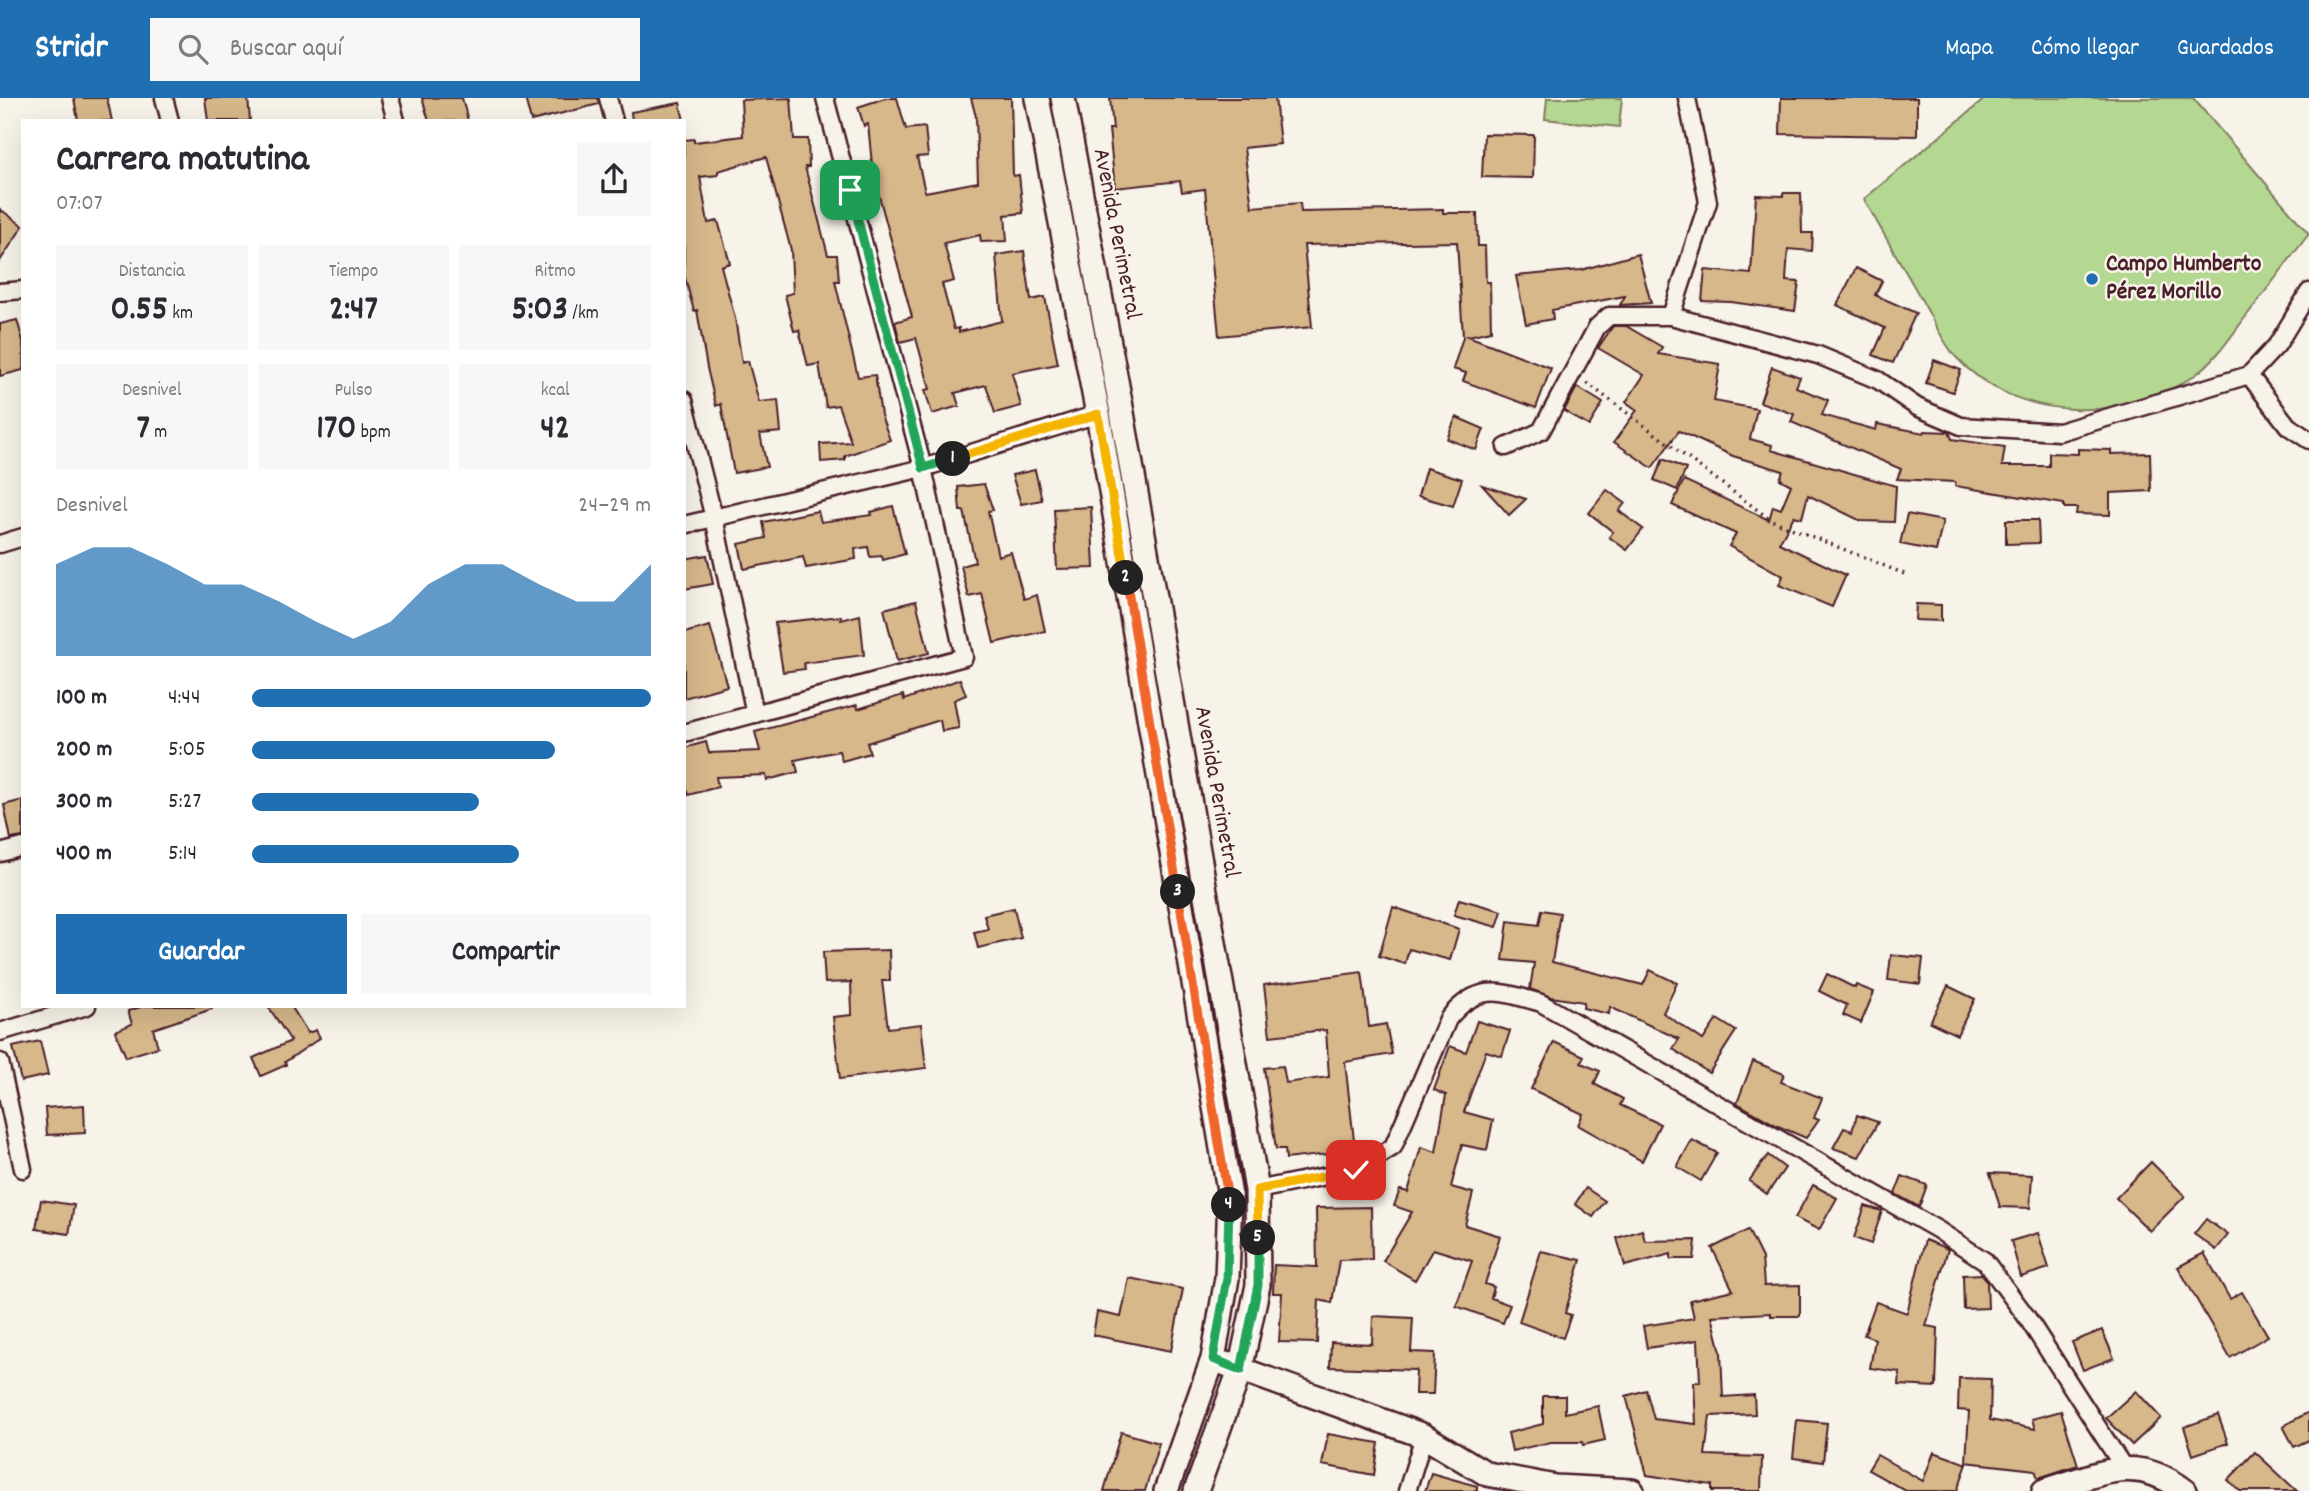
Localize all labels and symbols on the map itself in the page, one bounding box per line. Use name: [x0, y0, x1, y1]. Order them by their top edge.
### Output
street label: Avenida Perimetral: [1083, 146, 1149, 323]
pin: [820, 160, 880, 220]
place label: Campo Humberto Pérez Morillo: [2106, 248, 2262, 310]
marker: Campo Humberto Pérez Morillo: [2084, 271, 2100, 287]
pin: 1: [936, 442, 970, 476]
pin: 2: [1108, 560, 1144, 596]
street label: Avenida Perimetral: [1184, 704, 1248, 881]
pin: 3: [1160, 874, 1196, 910]
pin: [1326, 1140, 1386, 1200]
pin: 4: [1212, 1188, 1246, 1222]
pin: 5: [1240, 1220, 1276, 1256]

